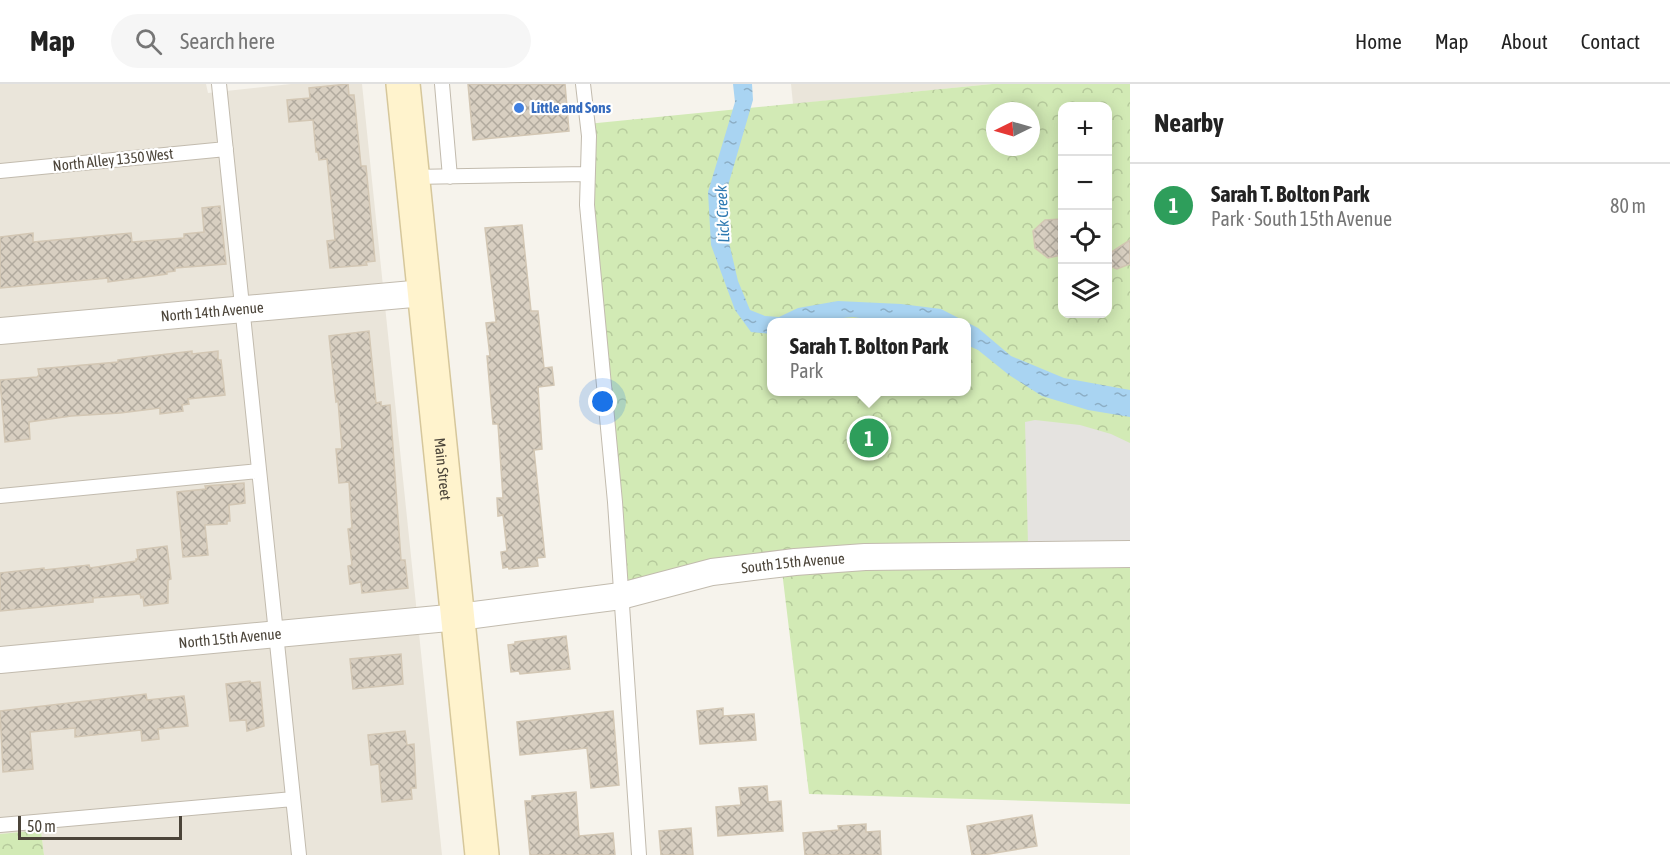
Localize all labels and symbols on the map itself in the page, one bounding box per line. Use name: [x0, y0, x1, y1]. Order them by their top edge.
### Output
place label: Little and Sons: [531, 99, 612, 116]
marker: Little and Sons: [512, 101, 526, 115]
north arrow: [986, 102, 1040, 156]
street label: North Alley 1350 West: [52, 145, 174, 174]
water label: Lick Creek: [711, 184, 732, 243]
street label: North 14th Avenue: [160, 298, 264, 325]
your location: [588, 387, 617, 416]
pin: 1: [850, 416, 888, 460]
street label: Main Street: [431, 437, 455, 501]
street label: South 15th Avenue: [740, 549, 845, 576]
street label: North 15th Avenue: [178, 625, 282, 651]
scale bar: [18, 813, 182, 840]

